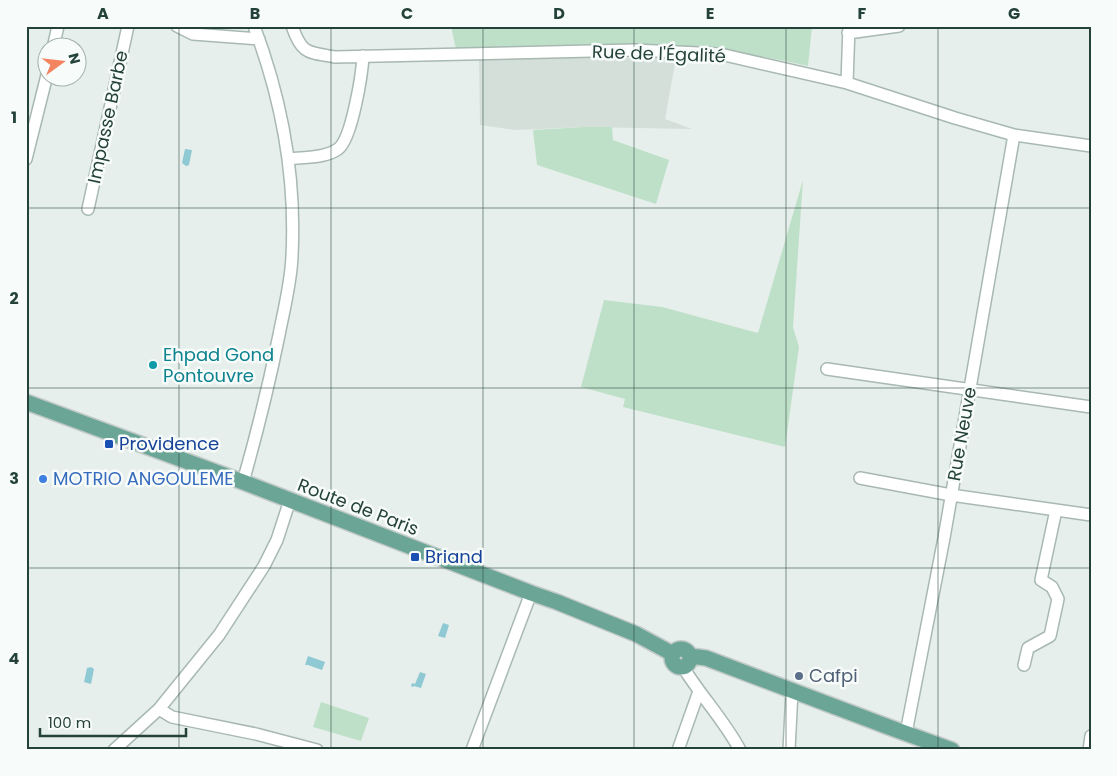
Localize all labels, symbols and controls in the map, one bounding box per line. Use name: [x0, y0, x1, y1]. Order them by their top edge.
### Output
text: A: [97, 2, 109, 25]
text: B: [250, 2, 260, 25]
text: C: [401, 2, 413, 25]
text: D: [553, 2, 565, 25]
text: E: [706, 2, 714, 25]
text: F: [858, 2, 867, 25]
text: G: [1008, 2, 1020, 25]
north arrow: [38, 38, 88, 88]
street label: Rue de l'Égalité: [592, 39, 726, 68]
street label: Impasse Barbe: [81, 48, 134, 186]
text: N: [64, 51, 86, 66]
text: 1: [11, 106, 17, 129]
text: 2: [9, 287, 19, 310]
place label: Ehpad Gond Pontouvre: [163, 342, 274, 388]
marker: Ehpad Gond Pontouvre: [147, 359, 159, 371]
street label: Rue Neuve: [941, 385, 982, 483]
place label: Providence: [119, 431, 219, 456]
marker: Providence: [103, 438, 115, 450]
place label: MOTRIO ANGOULEME: [53, 466, 234, 491]
text: 3: [9, 467, 19, 490]
street label: Route de Paris: [294, 472, 422, 541]
marker: MOTRIO ANGOULEME: [37, 473, 49, 485]
place label: Briand: [425, 544, 483, 569]
marker: Briand: [409, 551, 421, 563]
text: 4: [9, 647, 20, 670]
place label: Cafpi: [809, 663, 858, 688]
marker: Cafpi: [793, 670, 805, 682]
scale bar: [40, 706, 186, 738]
text: 100 m: [48, 712, 91, 733]

